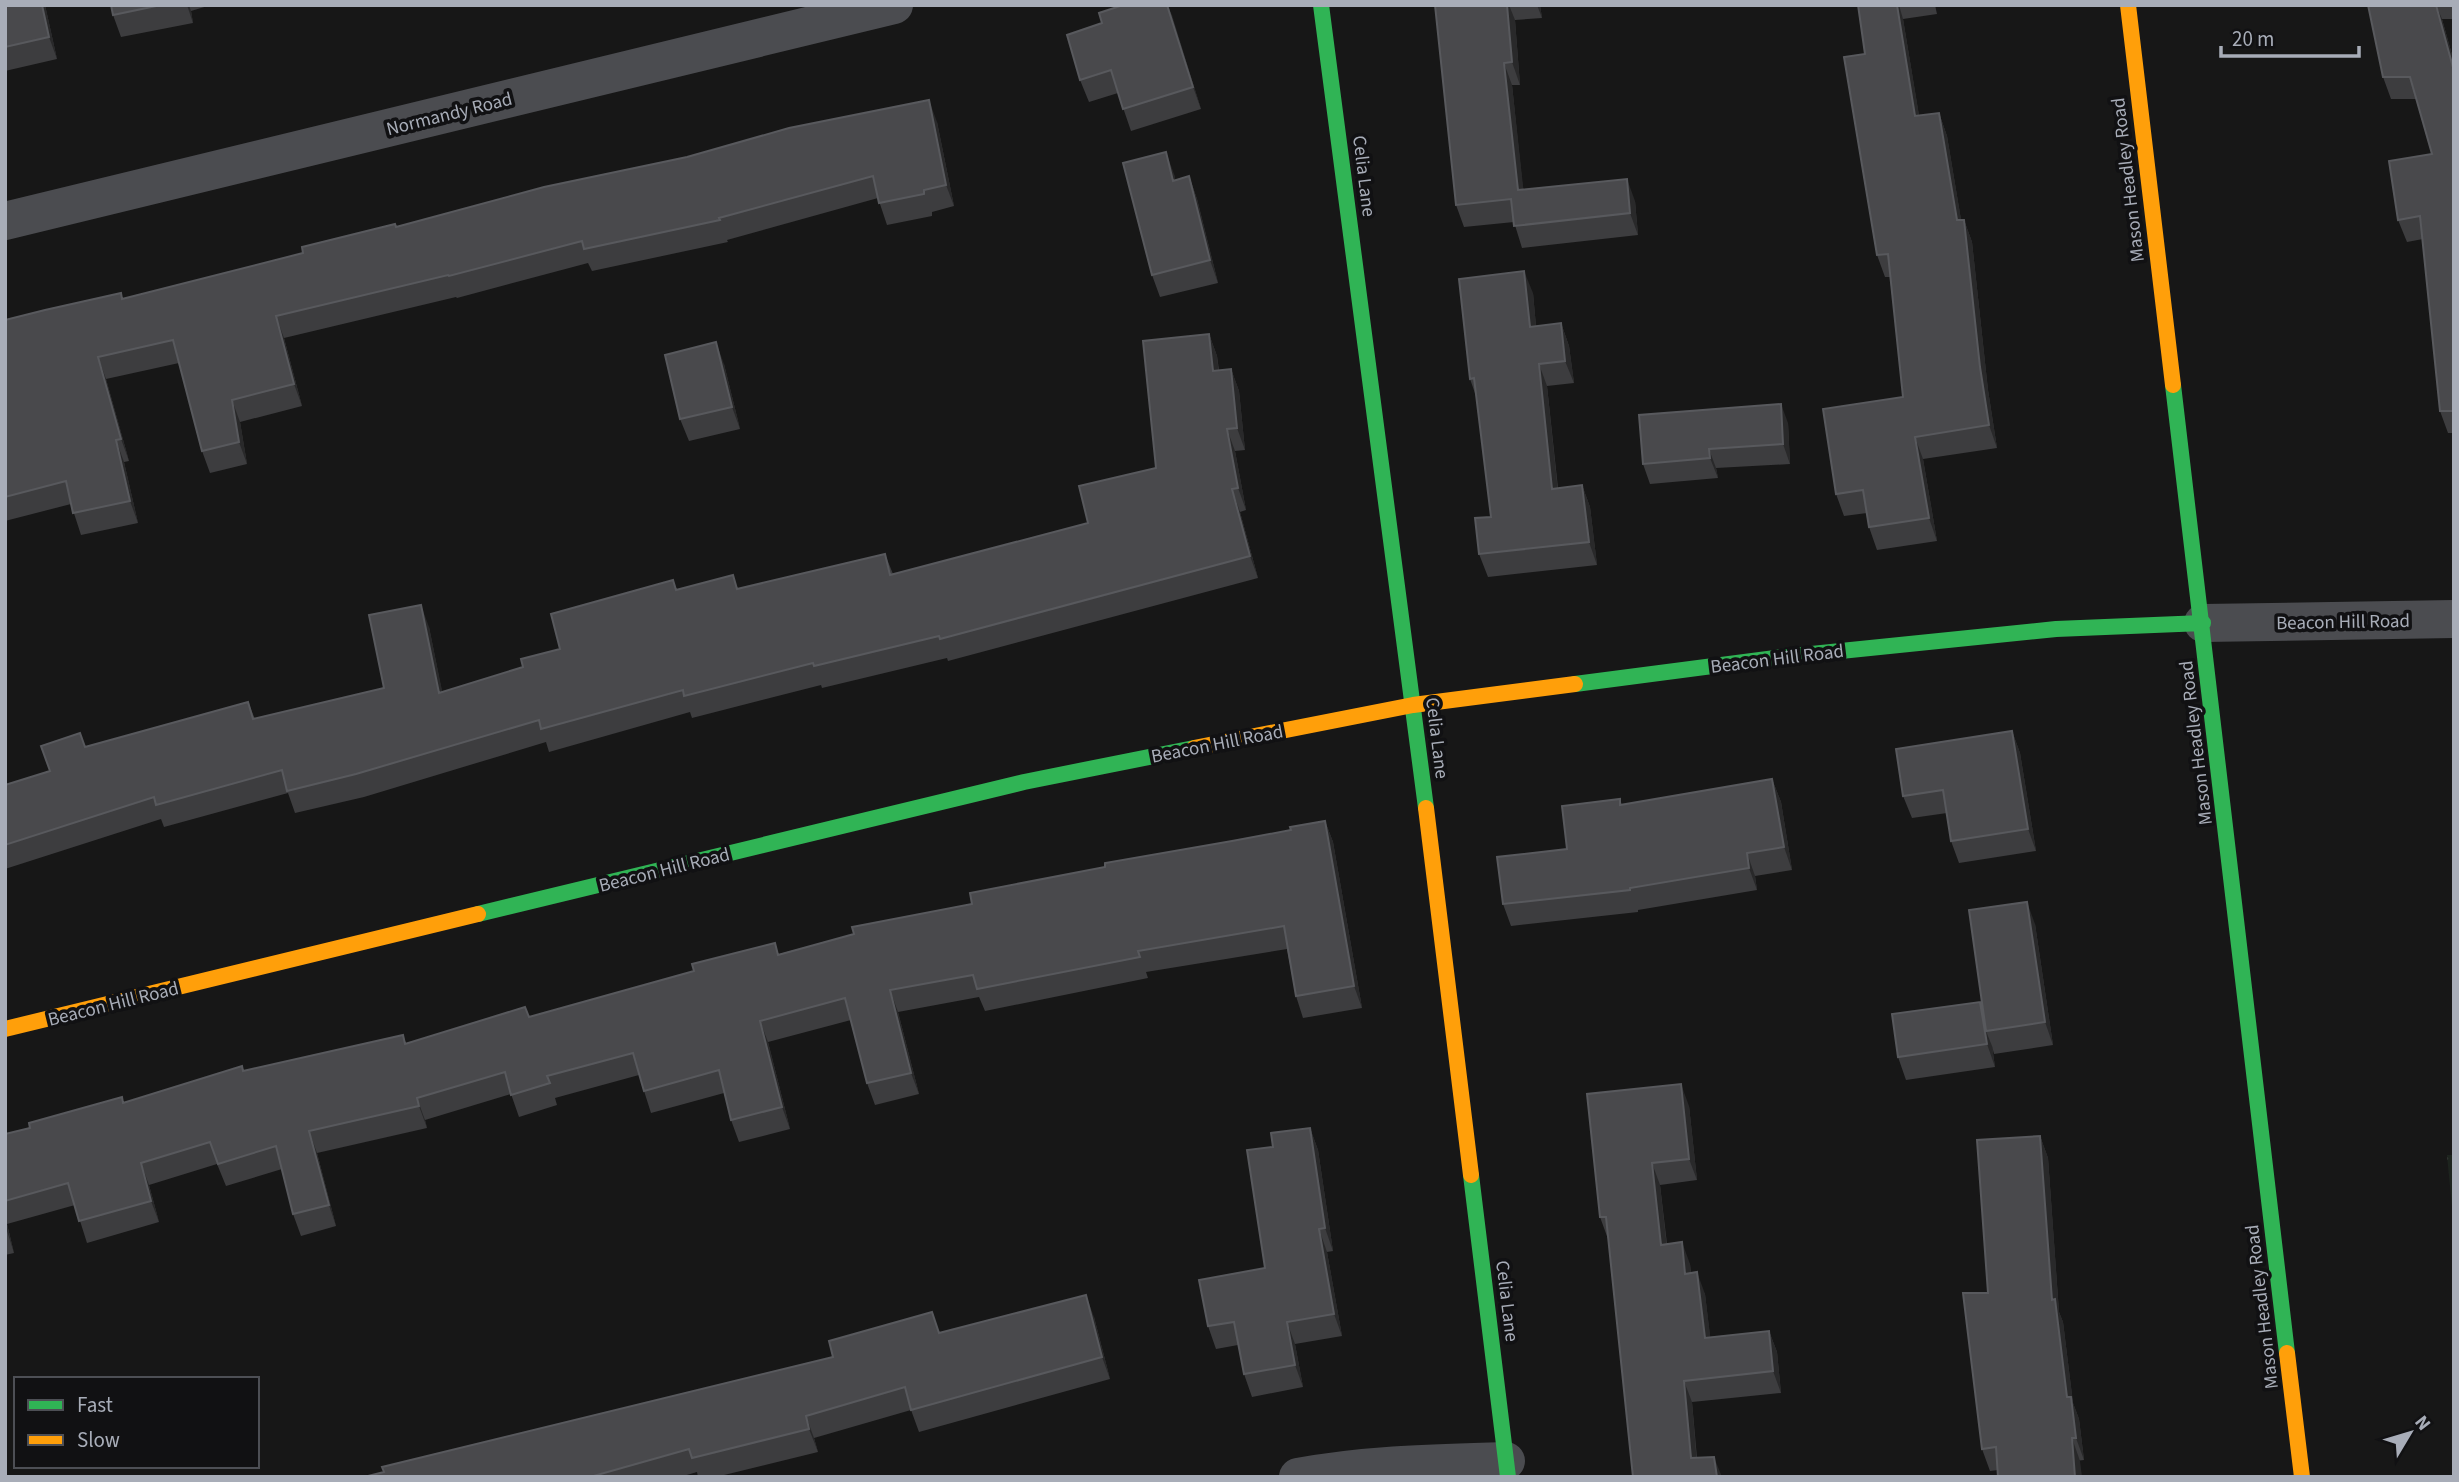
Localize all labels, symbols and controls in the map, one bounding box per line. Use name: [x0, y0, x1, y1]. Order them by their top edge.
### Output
scale bar: [2221, 14, 2359, 58]
text: 20 m: [2232, 24, 2274, 54]
street label: Normandy Road: [384, 86, 515, 143]
street label: Mason Headley Road: [2105, 96, 2152, 264]
street label: Celia Lane: [1345, 134, 1382, 218]
street label: Beacon Hill Road: [2276, 608, 2410, 637]
street label: Beacon Hill Road: [1709, 638, 1845, 681]
street label: Mason Headley Road: [2173, 659, 2220, 827]
street label: Celia Lane: [1418, 696, 1455, 780]
street label: Beacon Hill Road: [1149, 718, 1286, 771]
street label: Beacon Hill Road: [596, 841, 733, 900]
street label: Beacon Hill Road: [45, 975, 182, 1034]
street label: Mason Headley Road: [2239, 1223, 2286, 1391]
street label: Celia Lane: [1488, 1259, 1525, 1343]
legend: [14, 1377, 259, 1468]
text: Fast: [77, 1390, 113, 1420]
north arrow: [2375, 1398, 2445, 1468]
text: N: [2408, 1410, 2437, 1437]
text: Slow: [77, 1425, 120, 1455]

